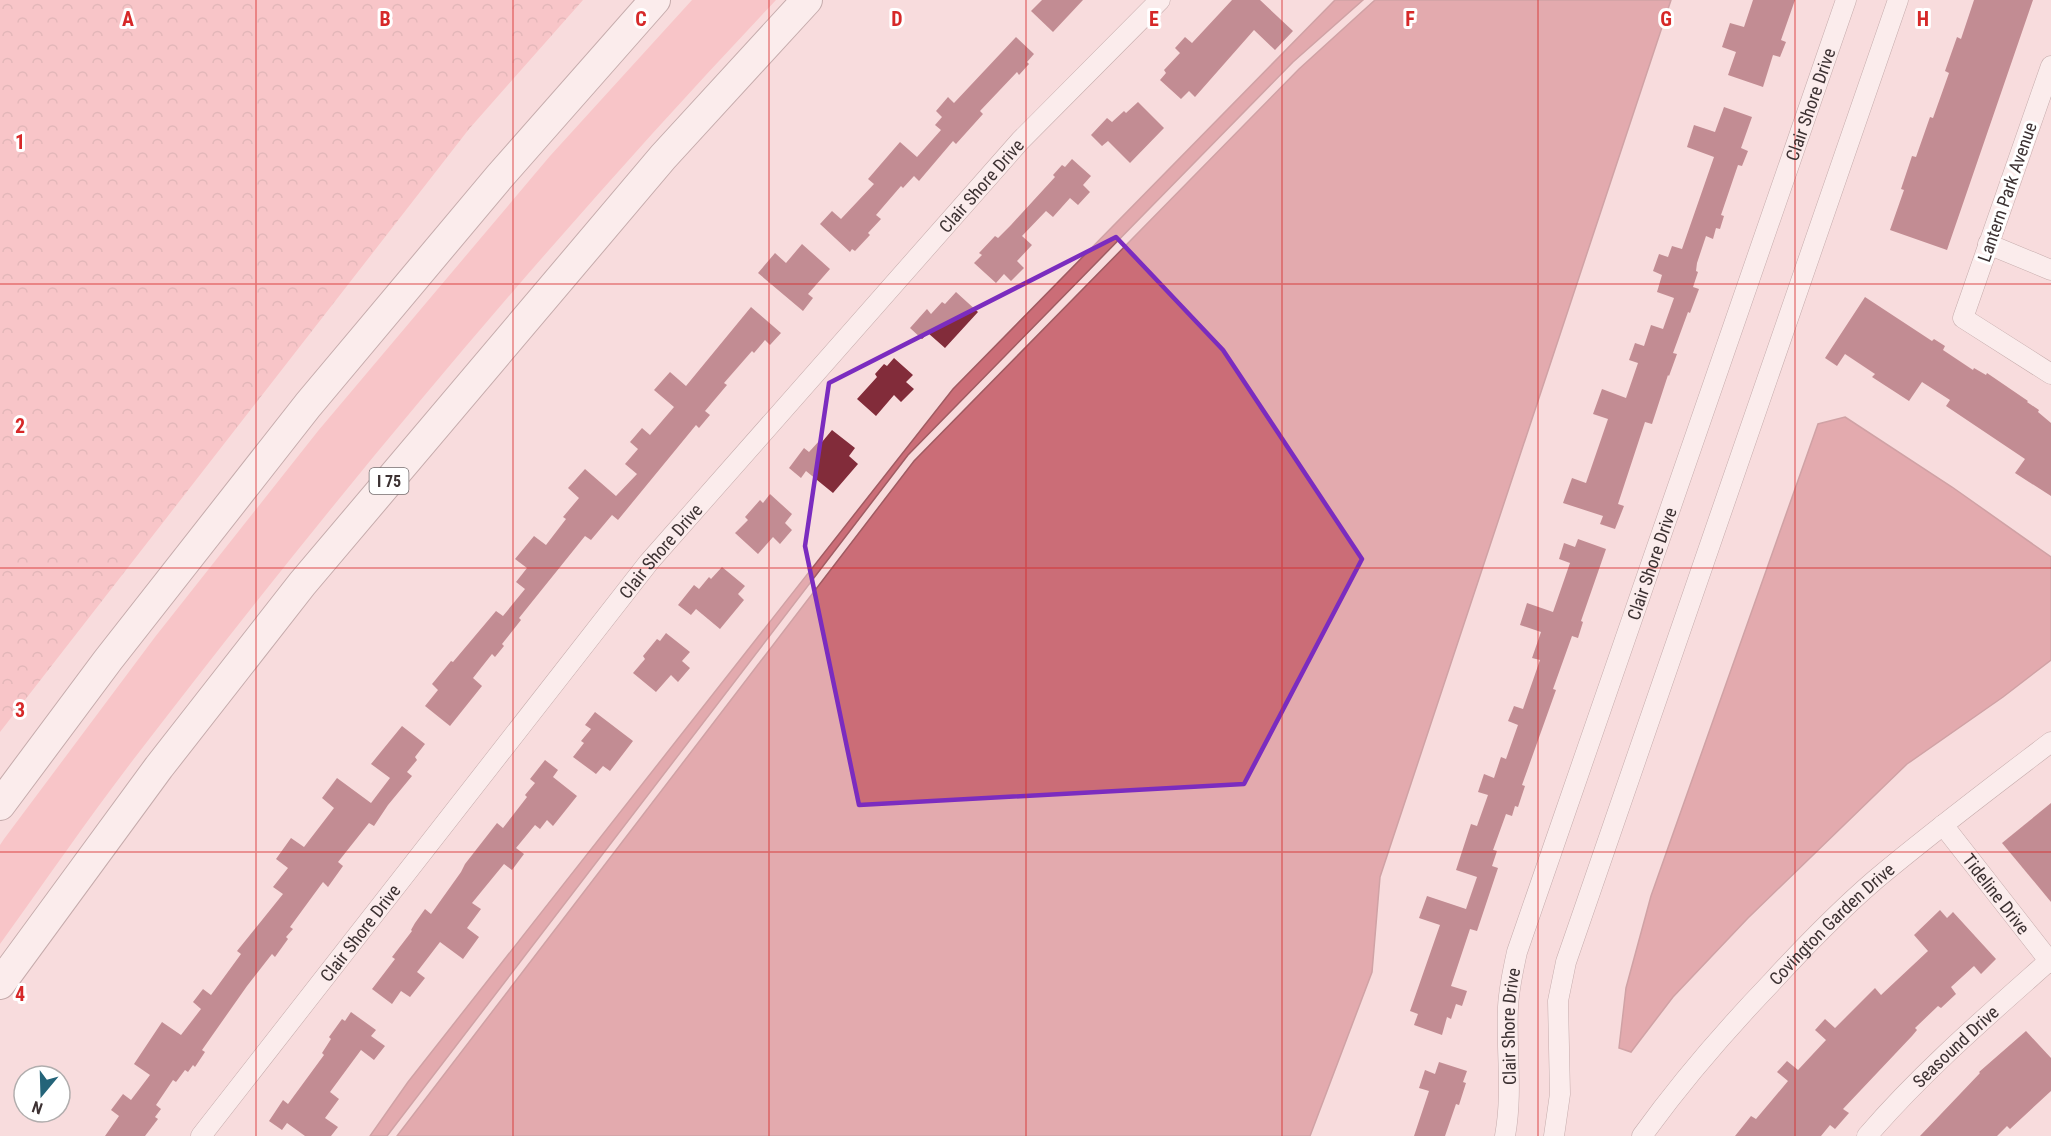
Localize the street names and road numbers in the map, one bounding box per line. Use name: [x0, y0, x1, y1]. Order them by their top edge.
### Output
street label: Clair Shore Drive: [1781, 45, 1839, 163]
street label: Lantern Park Avenue: [1973, 120, 2041, 264]
street label: Clair Shore Drive: [934, 134, 1028, 237]
road number: I 75: [370, 468, 408, 494]
street label: Clair Shore Drive: [614, 499, 706, 602]
street label: Clair Shore Drive: [1622, 505, 1680, 623]
street label: Tideline Drive: [1959, 849, 2035, 938]
street label: Covington Garden Drive: [1764, 858, 1898, 989]
street label: Clair Shore Drive: [315, 880, 404, 985]
street label: Clair Shore Drive: [1497, 966, 1524, 1085]
street label: Seasound Drive: [1908, 1001, 2002, 1091]

